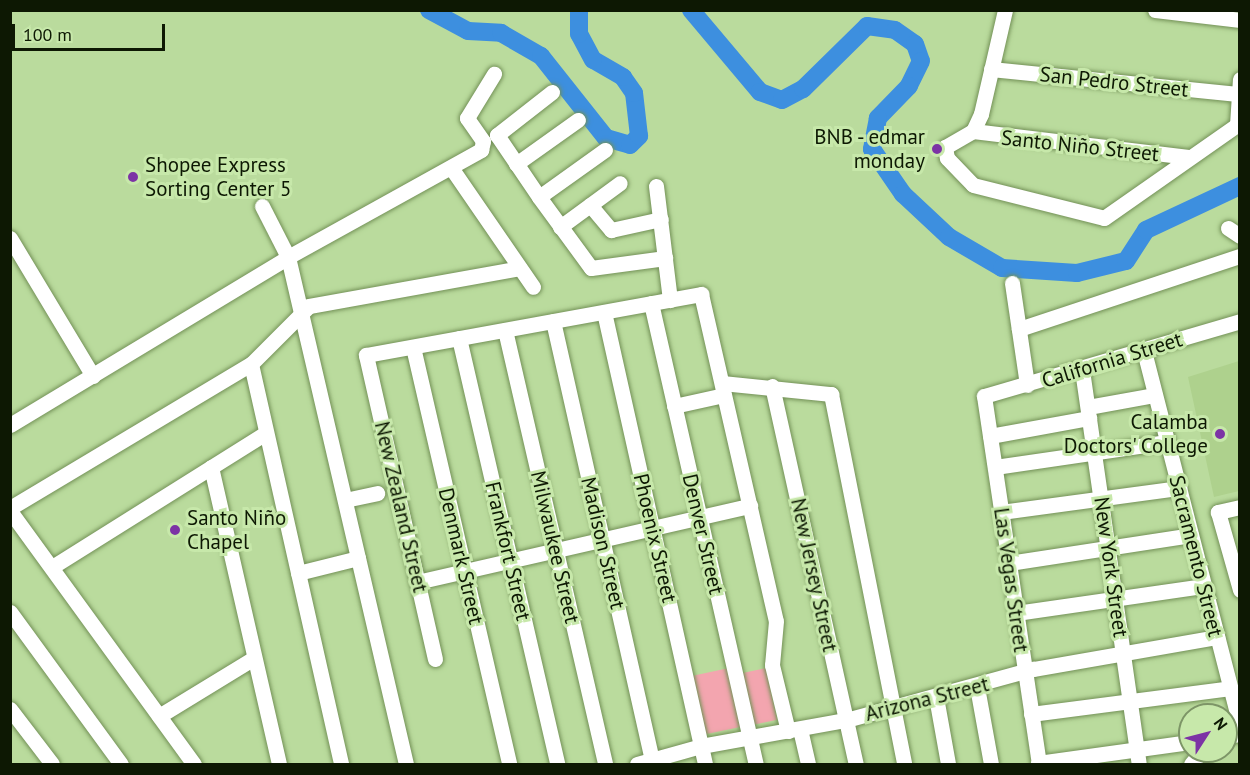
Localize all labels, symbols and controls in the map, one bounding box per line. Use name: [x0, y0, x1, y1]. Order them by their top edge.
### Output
scale bar: [15, 12, 168, 50]
text: 100 m: [23, 23, 72, 46]
street label: San Pedro Street: [1038, 62, 1190, 102]
place label: BNB - edmar monday: [811, 124, 925, 174]
street label: Santo Niño Street: [1000, 125, 1160, 167]
marker: BNB - edmar monday: [930, 142, 944, 156]
place label: Shopee Express Sorting Center 5: [145, 152, 291, 202]
marker: Shopee Express Sorting Center 5: [126, 170, 140, 184]
street label: California Street: [1039, 327, 1185, 393]
place label: Calamba Doctors' College: [1062, 409, 1208, 459]
street label: New Zealand Street: [369, 419, 433, 595]
marker: Calamba Doctors' College: [1213, 427, 1227, 441]
street label: Milwaukee Street: [525, 468, 585, 626]
street label: Phoenix Street: [628, 471, 682, 605]
street label: Denver Street: [677, 471, 729, 597]
street label: Sacramento Street: [1164, 473, 1228, 639]
street label: Madison Street: [576, 475, 630, 611]
street label: Frankfort Street: [480, 479, 536, 623]
street label: Denmark Street: [433, 485, 489, 627]
street label: New York Street: [1089, 494, 1133, 640]
street label: New Jersey Street: [785, 495, 843, 655]
place label: Santo Niño Chapel: [187, 505, 286, 555]
street label: Las Vegas Street: [988, 506, 1034, 654]
marker: Santo Niño Chapel: [168, 523, 182, 537]
street label: Arizona Street: [863, 671, 991, 727]
north arrow: [1178, 703, 1238, 763]
text: N: [1210, 713, 1232, 734]

